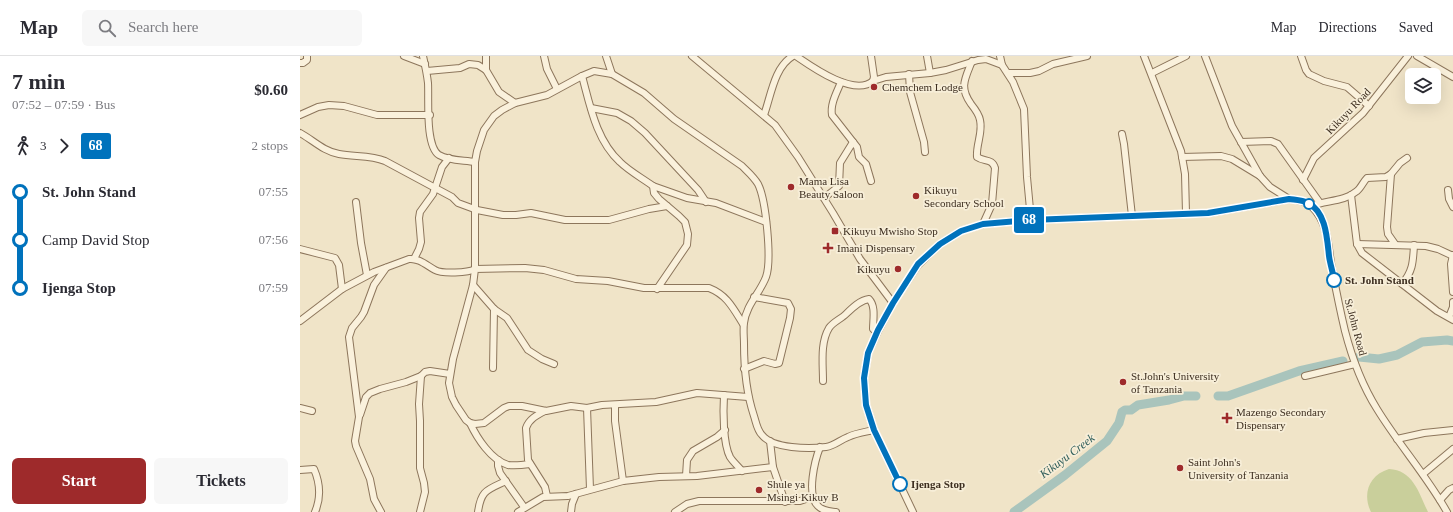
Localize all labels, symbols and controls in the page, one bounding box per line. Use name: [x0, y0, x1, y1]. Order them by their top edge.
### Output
search box: [82, 10, 362, 46]
text: Map: [20, 17, 58, 38]
icon: search: [96, 17, 118, 39]
text: Search here: [128, 19, 198, 35]
text: Map: [1271, 20, 1296, 35]
text: Directions: [1318, 20, 1377, 35]
text: Saved: [1399, 20, 1433, 35]
map controls: [1405, 68, 1441, 104]
button: layers: [1405, 68, 1441, 104]
text: 7 min: [12, 69, 65, 94]
place label: Chemchem Lodge: [882, 81, 963, 93]
text: $0.60: [254, 82, 288, 98]
marker: Chemchem Lodge: [869, 82, 879, 92]
street label: Kikuyu Road: [1323, 85, 1373, 136]
text: 07:52 – 07:59 · Bus: [12, 97, 115, 112]
icon: walk: [12, 135, 34, 157]
icon: forward: [53, 135, 75, 157]
text: 3: [40, 138, 47, 153]
text: 68: [89, 138, 103, 153]
text: 2 stops: [252, 138, 288, 153]
place label: Mama Lisa Beauty Saloon: [799, 175, 864, 200]
marker: Mama Lisa Beauty Saloon: [786, 182, 796, 192]
text: St. John Stand: [42, 184, 136, 200]
text: 07:55: [258, 184, 288, 199]
place label: Kikuyu Secondary School: [924, 184, 1004, 209]
marker: Kikuyu Secondary School: [911, 191, 921, 201]
unlabelled marker: [1303, 198, 1315, 210]
line badge: 68: [1011, 207, 1047, 233]
text: 68: [1022, 212, 1036, 227]
place label: Kikuyu Mwisho Stop: [843, 225, 938, 237]
marker: Kikuyu Mwisho Stop: [830, 226, 840, 236]
text: Camp David Stop: [42, 232, 150, 248]
text: 07:56: [258, 232, 288, 247]
marker: Imani Dispensary: [822, 242, 834, 254]
place label: Imani Dispensary: [837, 242, 915, 254]
place label: Kikuyu: [857, 263, 891, 275]
marker: Kikuyu: [893, 264, 903, 274]
marker: St. John Stand: [1326, 272, 1342, 288]
place label: St. John Stand: [1345, 274, 1414, 286]
text: Ijenga Stop: [42, 280, 116, 296]
text: 07:59: [258, 280, 288, 295]
street label: St.John Road: [1343, 297, 1370, 357]
place label: St.John's University of Tanzania: [1131, 370, 1220, 395]
marker: St.John's University of Tanzania: [1118, 377, 1128, 387]
place label: Mazengo Secondary Dispensary: [1236, 406, 1327, 431]
marker: Mazengo Secondary Dispensary: [1221, 412, 1233, 424]
water label: Kikuyu Creek: [1036, 430, 1098, 482]
place label: Saint John's University of Tanzania: [1188, 456, 1289, 481]
button: Start: [12, 458, 146, 504]
button: Tickets: [154, 458, 288, 504]
marker: Saint John's University of Tanzania: [1175, 463, 1185, 473]
marker: Ijenga Stop: [892, 476, 908, 492]
place label: Shule ya Msingi Kikuy B: [767, 478, 839, 503]
place label: Ijenga Stop: [911, 478, 965, 490]
marker: Shule ya Msingi Kikuy B: [754, 485, 764, 495]

